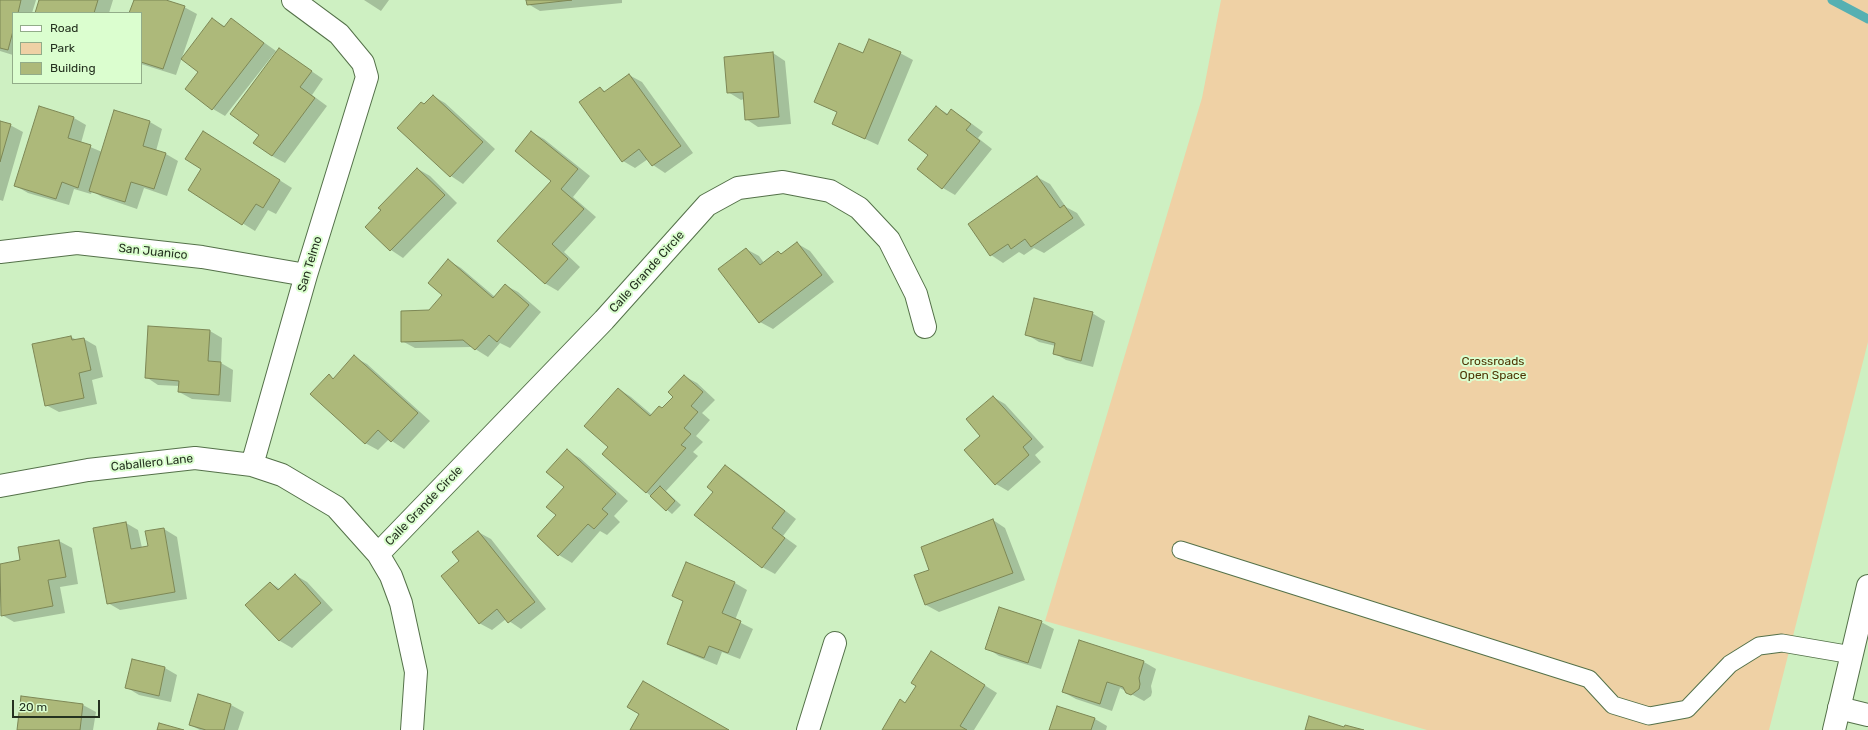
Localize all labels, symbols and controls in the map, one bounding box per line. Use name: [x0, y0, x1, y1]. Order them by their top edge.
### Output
legend: [12, 12, 142, 84]
text: Road: [50, 21, 78, 35]
text: Park: [50, 41, 75, 55]
text: Building: [50, 61, 96, 75]
street label: Calle Grande Circle: [607, 228, 687, 316]
street label: San Telmo: [295, 235, 325, 293]
street label: San Juanico: [118, 241, 188, 263]
park label: Crossroads Open Space: [1460, 355, 1526, 383]
street label: Caballero Lane: [110, 452, 194, 474]
street label: Calle Grande Circle: [382, 463, 466, 549]
scale bar: [14, 692, 102, 718]
text: 20 m: [19, 700, 47, 714]

